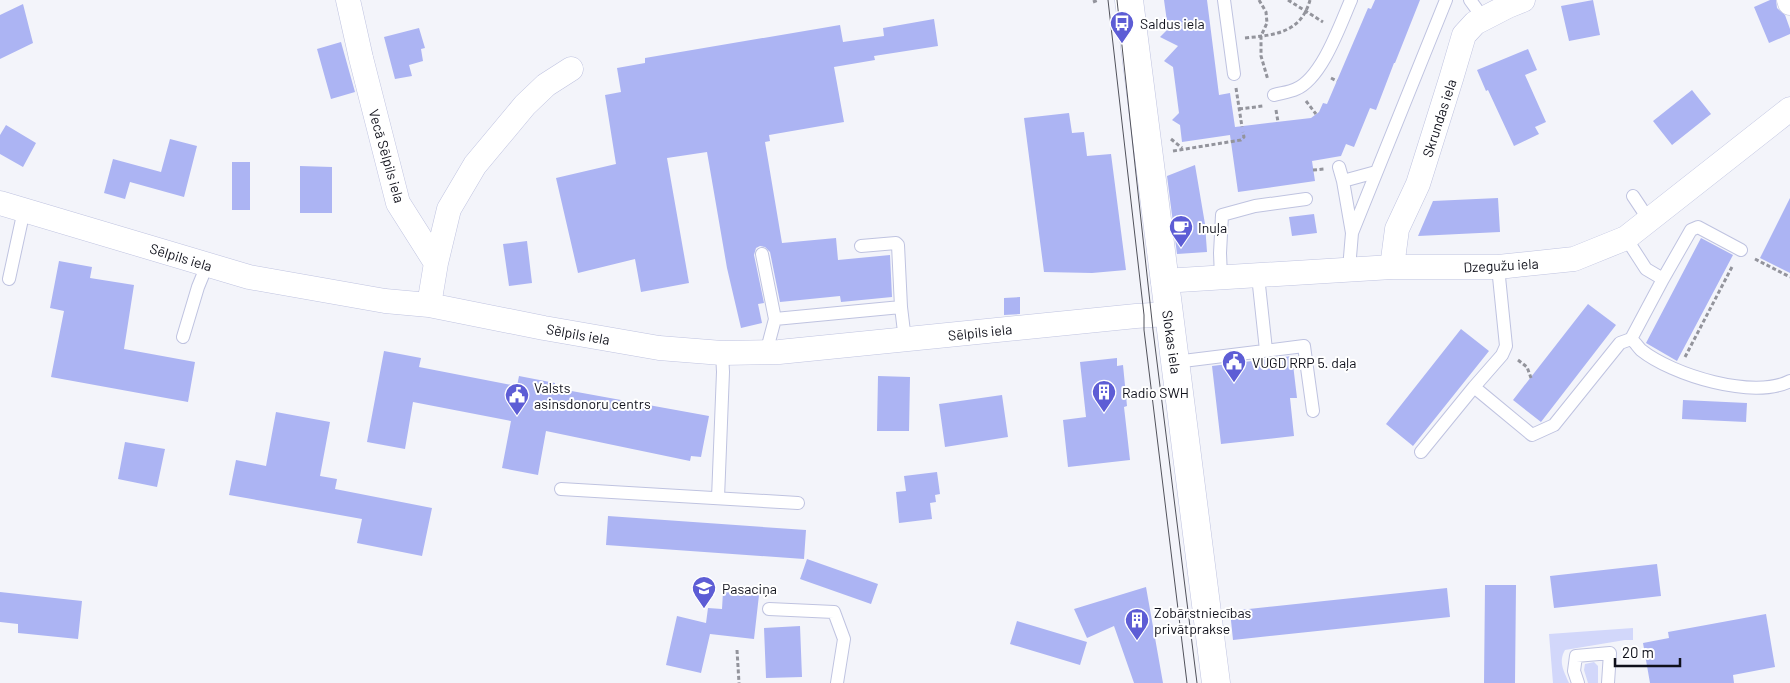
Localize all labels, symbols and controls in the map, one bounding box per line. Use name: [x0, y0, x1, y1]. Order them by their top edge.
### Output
bus stop icon: Saldus iela: [1109, 10, 1135, 44]
place label: Saldus iela: [1140, 15, 1205, 32]
street label: Skrundas iela: [1418, 77, 1460, 159]
street label: Vecā Sēlpils iela: [366, 107, 408, 205]
cafe icon: Inuļa: [1168, 214, 1194, 248]
place label: Inuļa: [1198, 219, 1227, 236]
street label: Sēlpils iela: [148, 239, 214, 275]
street label: Dzegužu iela: [1463, 255, 1539, 275]
street label: Slokas iela: [1159, 309, 1185, 375]
street label: Sēlpils iela: [545, 320, 611, 348]
street label: Sēlpils iela: [947, 320, 1013, 344]
public building icon: VUGD RRP 5. daļa: [1221, 349, 1247, 383]
place label: VUGD RRP 5. daļa: [1252, 354, 1356, 371]
place label: Valsts asinsdonoru centrs: [534, 379, 651, 412]
building icon: Radio SWH: [1091, 379, 1117, 413]
public building icon: Valsts asinsdonoru centrs: [504, 382, 530, 416]
place label: Radio SWH: [1122, 384, 1189, 401]
school or university icon: Pasaciņa: [691, 575, 717, 609]
place label: Pasaciņa: [722, 580, 777, 597]
place label: Zobārstniecības privātprakse: [1154, 604, 1252, 637]
building icon: Zobārstniecības privātprakse: [1124, 607, 1150, 641]
scale bar: [1615, 636, 1680, 668]
text: 20 m: [1622, 643, 1654, 661]

